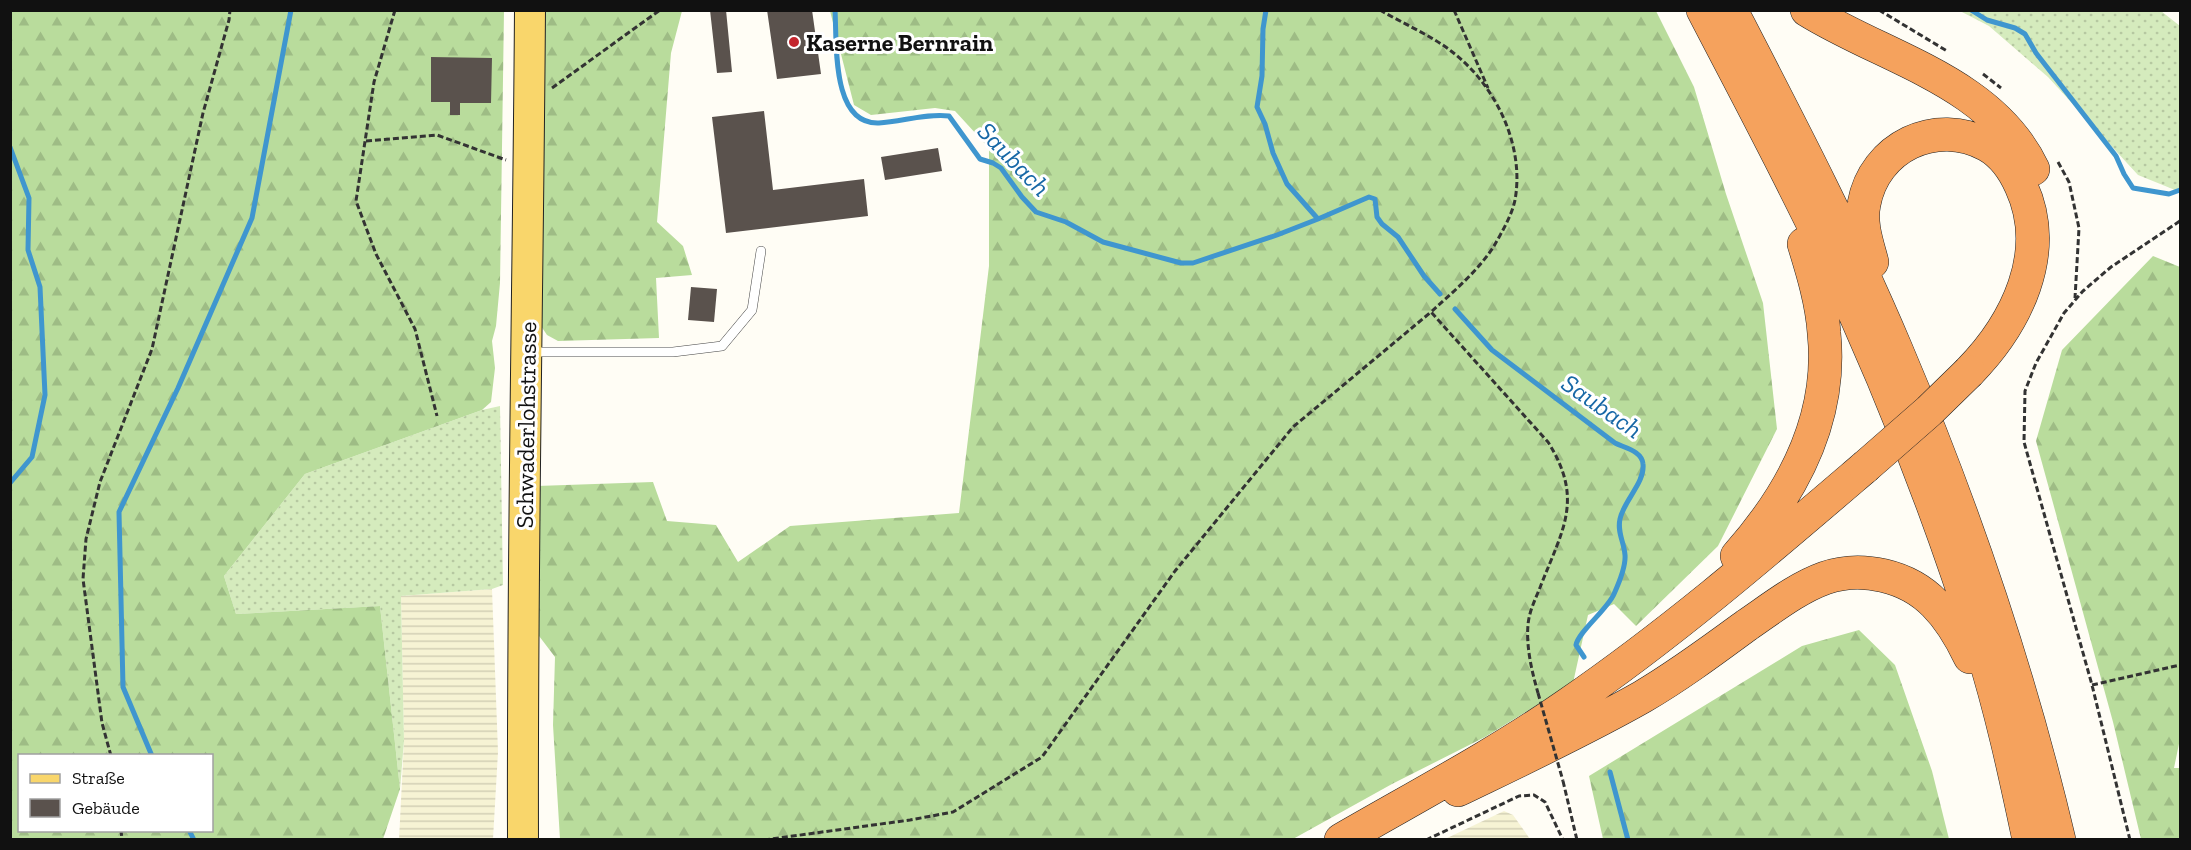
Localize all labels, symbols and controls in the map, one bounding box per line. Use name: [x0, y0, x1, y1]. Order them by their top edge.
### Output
place label: Kaserne Bernrain: [806, 28, 993, 57]
marker: Kaserne Bernrain: [787, 35, 801, 49]
water label: Saubach: [971, 115, 1057, 203]
street label: Schwaderlohstrasse: [510, 321, 542, 529]
water label: Saubach: [1556, 367, 1648, 445]
legend: [18, 754, 213, 832]
text: Straße: [72, 767, 125, 789]
text: Gebäude: [72, 797, 140, 819]

